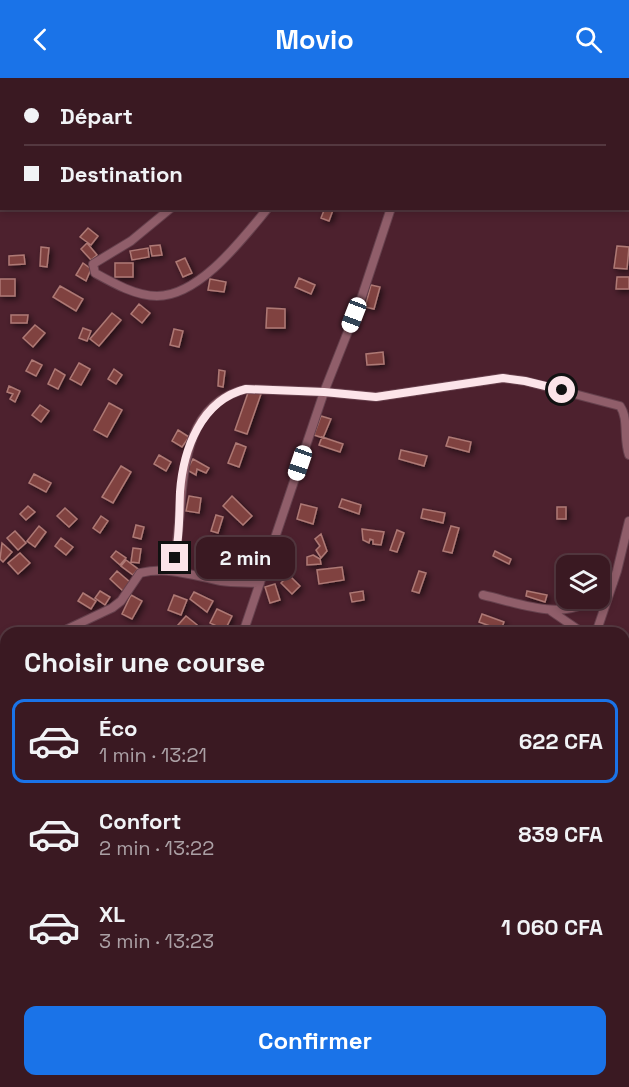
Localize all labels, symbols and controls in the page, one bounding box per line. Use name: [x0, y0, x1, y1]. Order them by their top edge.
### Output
text: Movio: [275, 22, 354, 57]
icon: back: [24, 23, 57, 56]
icon: search: [572, 23, 605, 56]
text: Départ: [60, 102, 133, 130]
text: Destination: [60, 160, 183, 188]
car: [339, 295, 369, 335]
route start: [548, 376, 575, 403]
car: [286, 443, 314, 483]
callout: 2 min: [196, 537, 295, 579]
route end: [161, 544, 188, 571]
text: 2 min: [220, 545, 271, 571]
map controls: [556, 555, 610, 609]
button: layers: [556, 555, 610, 609]
text: Choisir une course: [24, 645, 265, 680]
icon: car: [27, 714, 81, 768]
text: Éco: [99, 714, 138, 742]
text: 622 CFA: [519, 727, 603, 755]
text: 1 min · 13:21: [99, 742, 207, 768]
icon: car: [27, 807, 81, 861]
text: Confort: [99, 807, 181, 835]
text: 839 CFA: [518, 820, 603, 848]
text: 2 min · 13:22: [99, 835, 214, 861]
icon: car: [27, 900, 81, 954]
text: XL: [99, 900, 125, 928]
text: 1 060 CFA: [501, 913, 603, 941]
text: 3 min · 13:23: [99, 928, 214, 954]
button: Confirmer: [24, 1006, 606, 1075]

